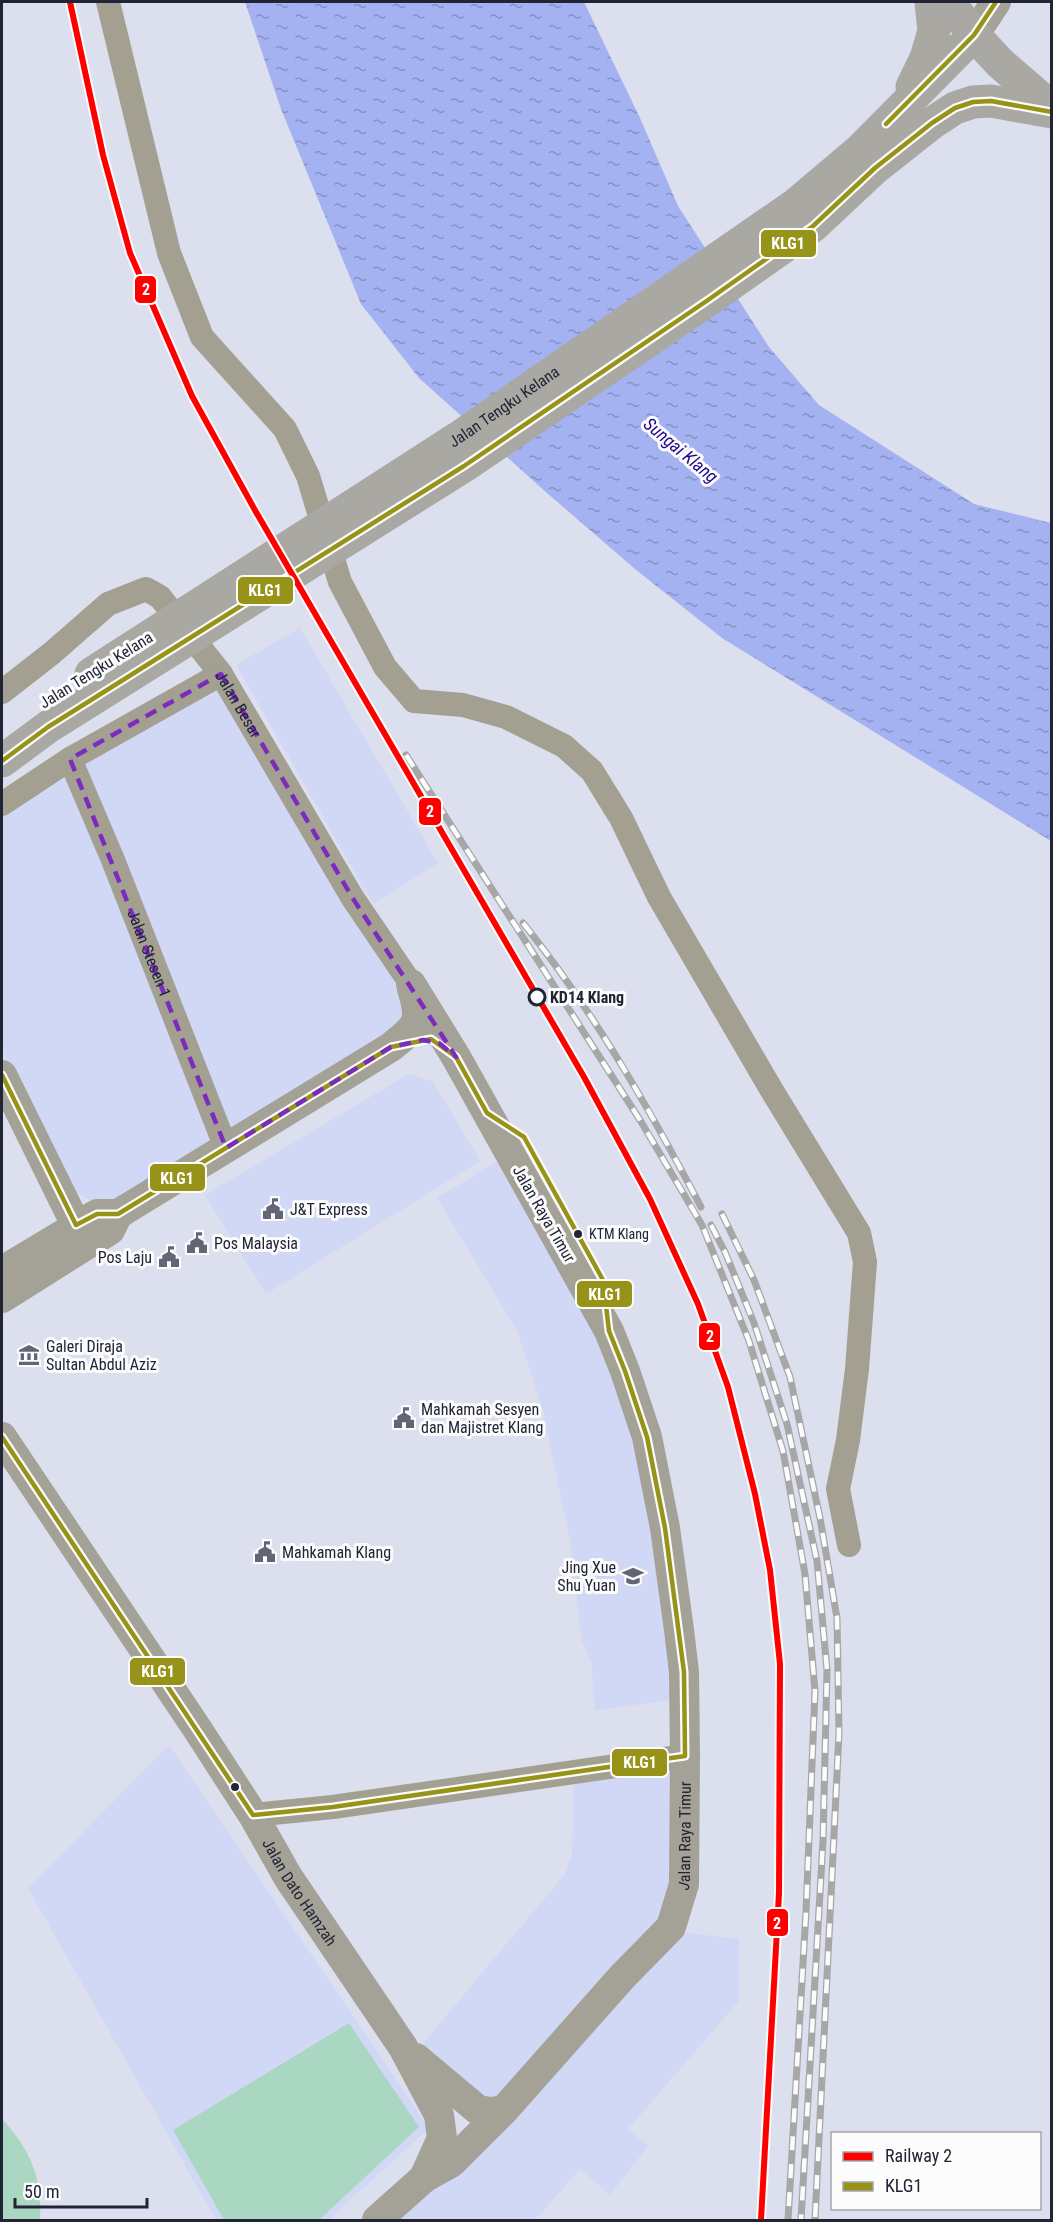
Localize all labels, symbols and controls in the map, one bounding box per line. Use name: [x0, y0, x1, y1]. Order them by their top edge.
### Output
line badge: KLG1: [760, 229, 817, 258]
text: KLG1: [771, 234, 805, 253]
line badge: 2: [134, 275, 157, 304]
text: 2: [142, 280, 150, 299]
street label: Jalan Tengku Kelana: [445, 362, 563, 451]
water label: Sungai Klang: [640, 413, 723, 487]
line badge: KLG1: [237, 576, 294, 605]
text: KLG1: [248, 581, 282, 600]
street label: Jalan Tengku Kelana: [36, 628, 156, 712]
street label: Jalan Besar: [212, 667, 266, 741]
line badge: 2: [418, 797, 442, 826]
text: 2: [426, 802, 434, 821]
street label: Jalan Stesen 1: [124, 907, 175, 1000]
marker: KD14 Klang: [528, 988, 546, 1006]
place label: KD14 Klang: [550, 988, 624, 1007]
street label: Jalan Raya Timur: [509, 1162, 579, 1266]
line badge: KLG1: [149, 1163, 206, 1192]
text: KLG1: [160, 1169, 194, 1188]
public building icon: J&T Express: [261, 1197, 285, 1221]
place label: J&T Express: [290, 1200, 368, 1219]
place label: KTM Klang: [589, 1226, 649, 1242]
marker: KTM Klang: [572, 1228, 584, 1240]
public building icon: Pos Malaysia: [185, 1231, 209, 1255]
place label: Pos Malaysia: [214, 1234, 298, 1253]
public building icon: Pos Laju: [157, 1245, 181, 1269]
place label: Pos Laju: [98, 1248, 152, 1267]
line badge: KLG1: [576, 1280, 633, 1308]
text: KLG1: [588, 1285, 622, 1304]
line badge: 2: [698, 1322, 721, 1351]
text: 2: [706, 1327, 714, 1346]
place label: Galeri Diraja Sultan Abdul Aziz: [46, 1337, 157, 1374]
museum icon: Galeri Diraja Sultan Abdul Aziz: [17, 1343, 41, 1367]
place label: Mahkamah Sesyen dan Majistret Klang: [421, 1400, 543, 1437]
public building icon: Mahkamah Sesyen dan Majistret Klang: [392, 1406, 416, 1430]
public building icon: Mahkamah Klang: [253, 1540, 277, 1564]
place label: Mahkamah Klang: [282, 1543, 391, 1562]
place label: Jing Xue Shu Yuan: [557, 1558, 616, 1595]
school or university icon: Jing Xue Shu Yuan: [621, 1564, 645, 1588]
line badge: KLG1: [129, 1657, 186, 1686]
text: KLG1: [141, 1662, 175, 1681]
line badge: KLG1: [611, 1748, 668, 1777]
text: KLG1: [623, 1753, 657, 1772]
unlabelled marker: [229, 1781, 241, 1793]
street label: Jalan Raya Timur: [673, 1781, 694, 1892]
street label: Jalan Dato Hamzah: [259, 1835, 341, 1949]
line badge: 2: [766, 1908, 789, 1937]
text: 2: [773, 1914, 781, 1933]
legend: [831, 2132, 1041, 2210]
text: Railway 2: [885, 2145, 952, 2166]
scale bar: [15, 2171, 147, 2209]
text: KLG1: [885, 2175, 922, 2196]
text: 50 m: [24, 2181, 59, 2202]

